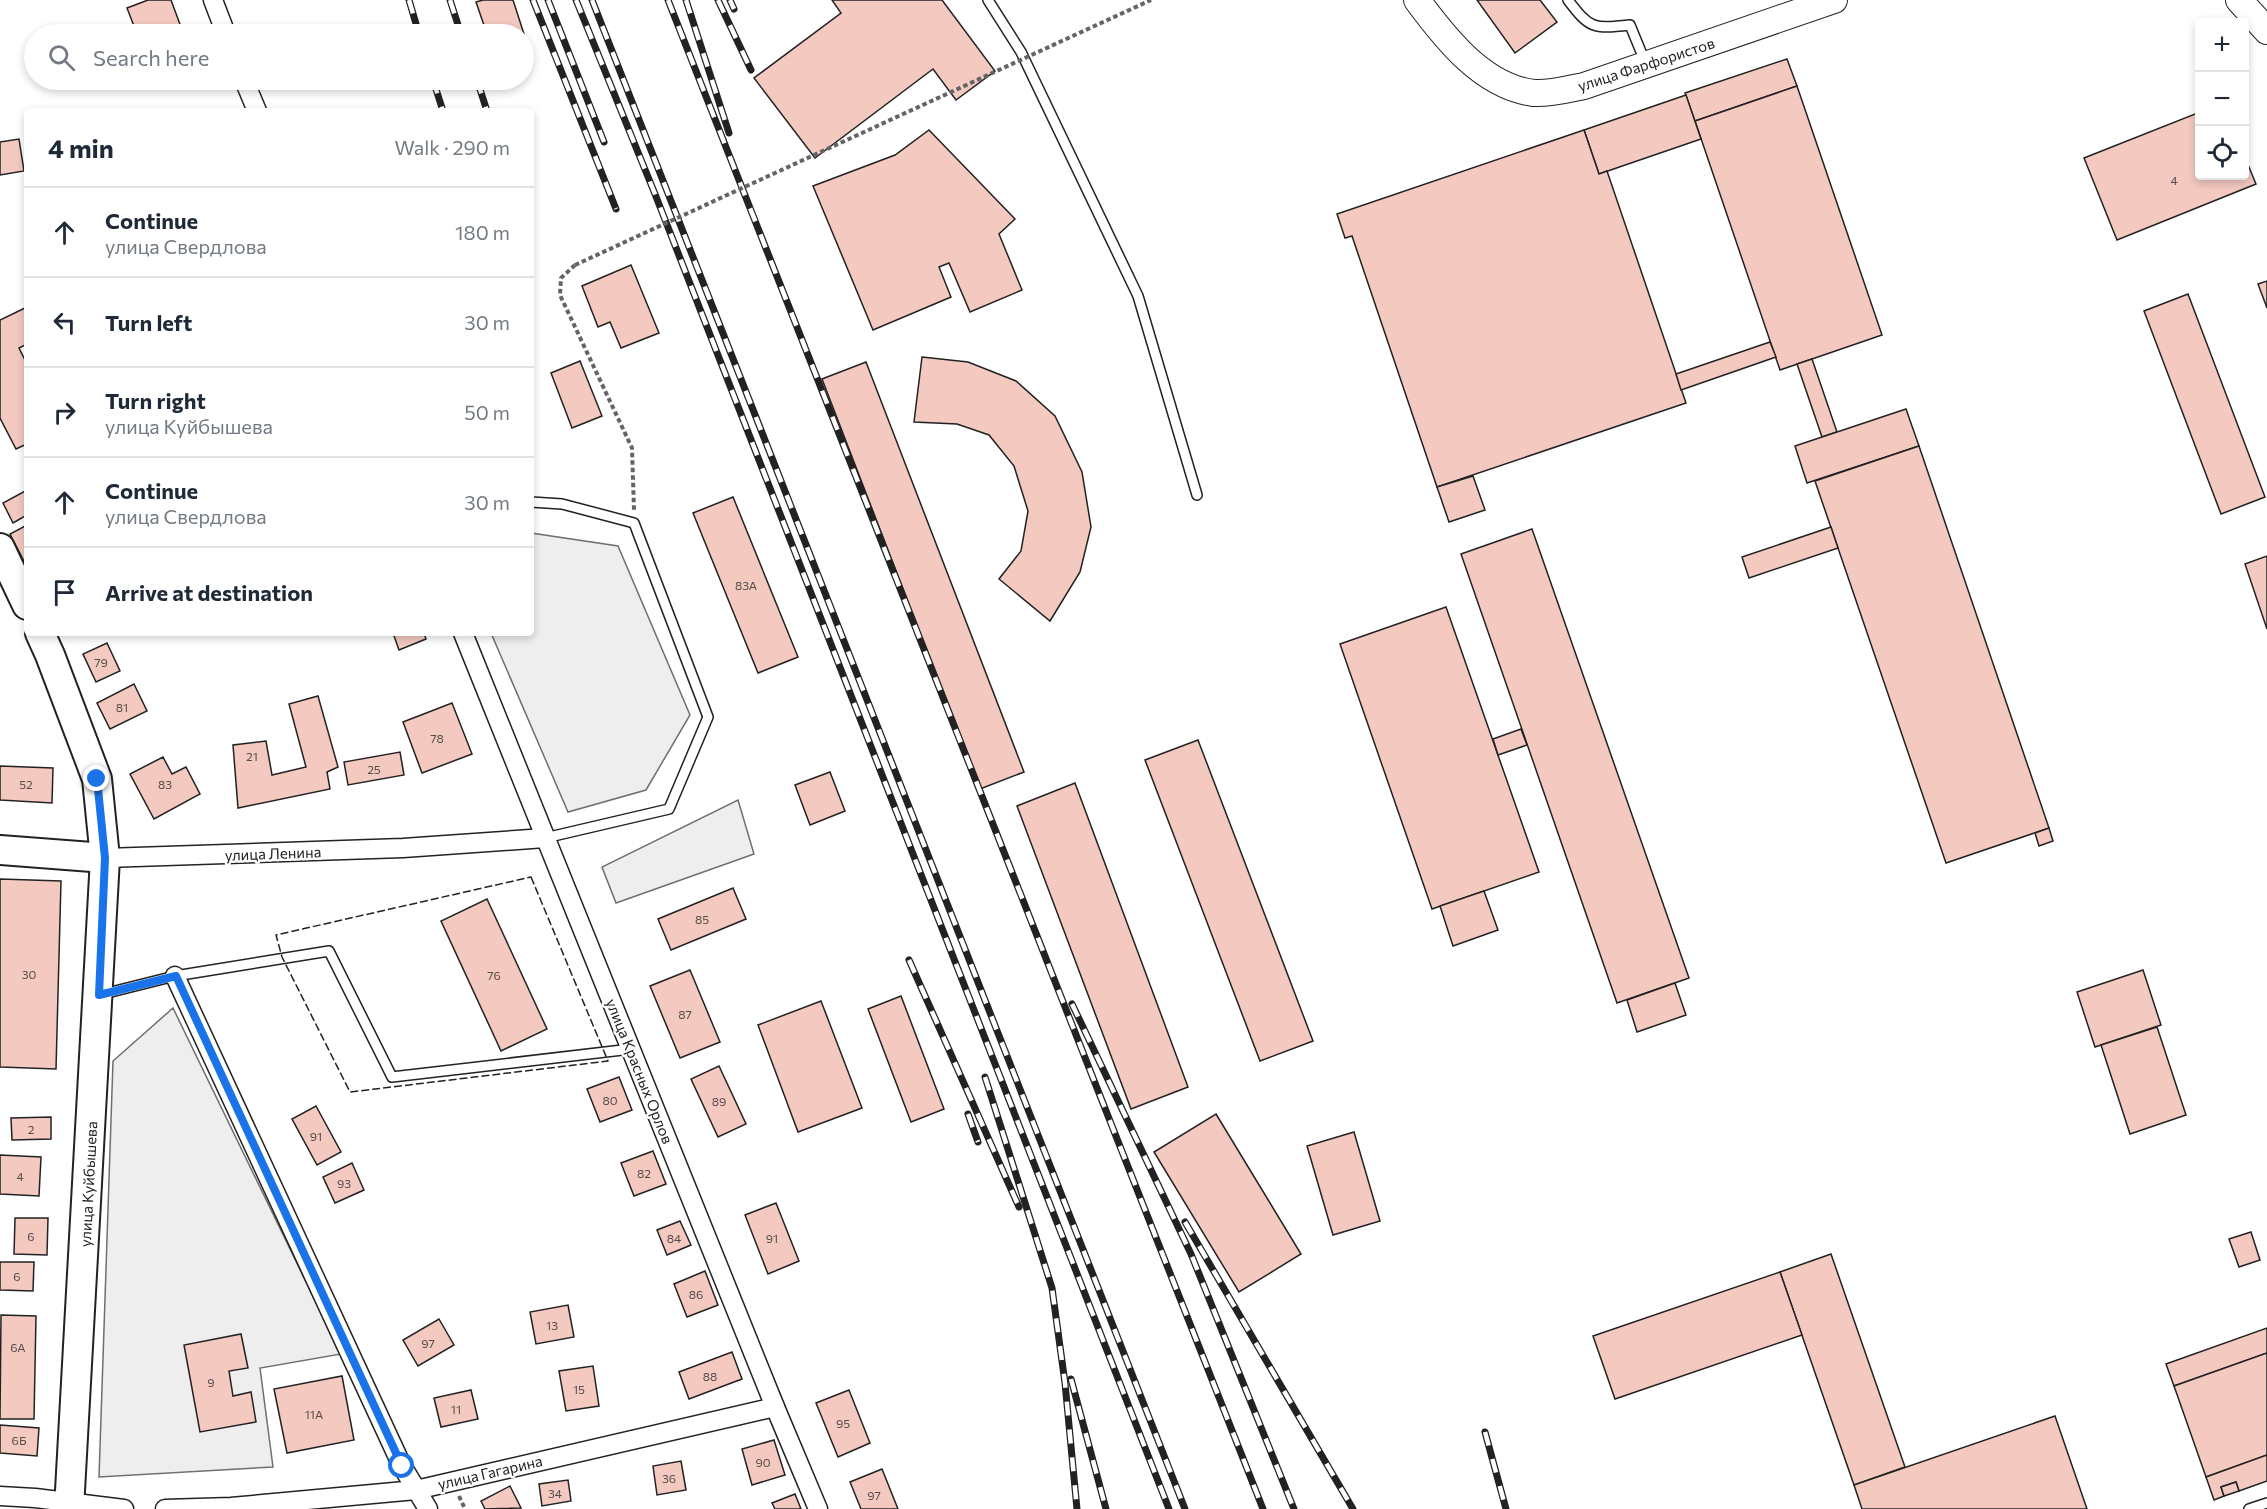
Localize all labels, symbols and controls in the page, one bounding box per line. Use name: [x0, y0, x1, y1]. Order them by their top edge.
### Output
map controls: [2195, 18, 2249, 180]
button: +: [2195, 18, 2249, 72]
search box: [24, 24, 534, 90]
street label: улица Фарфористов: [1575, 33, 1717, 95]
icon: search: [45, 41, 78, 74]
text: Search here: [93, 44, 209, 71]
button: −: [2195, 72, 2249, 126]
button: locate: [2195, 126, 2249, 180]
text: 4 min: [48, 132, 114, 163]
text: Walk · 290 m: [394, 135, 510, 159]
house number: 4: [2170, 173, 2178, 187]
text: Continue: [105, 207, 198, 234]
icon: ahead: [48, 216, 81, 249]
text: 180 m: [455, 220, 510, 244]
text: улица Свердлова: [105, 234, 267, 258]
icon: left: [48, 306, 81, 339]
text: Turn left: [105, 309, 192, 336]
text: 30 m: [464, 310, 510, 334]
text: Turn right: [105, 387, 206, 414]
icon: right: [48, 396, 81, 429]
text: 50 m: [464, 400, 510, 424]
text: улица Куйбышева: [105, 414, 273, 438]
text: Continue: [105, 477, 198, 504]
icon: ahead: [48, 486, 81, 519]
text: 30 m: [464, 490, 510, 514]
text: улица Свердлова: [105, 504, 267, 528]
icon: arrive: [48, 576, 81, 609]
house number: 83А: [735, 578, 757, 592]
text: Arrive at destination: [105, 579, 313, 606]
house number: 79: [94, 655, 108, 669]
house number: 81: [116, 700, 128, 714]
house number: 78: [430, 731, 444, 745]
house number: 21: [246, 749, 258, 763]
house number: 25: [367, 762, 381, 776]
route end: [83, 765, 109, 791]
house number: 52: [19, 777, 33, 791]
house number: 83: [158, 777, 172, 791]
street label: улица Ленина: [224, 842, 322, 864]
house number: 85: [695, 912, 709, 926]
house number: 30: [22, 967, 37, 981]
house number: 76: [487, 968, 501, 982]
street label: улица Красных Орлов: [603, 996, 677, 1146]
house number: 87: [678, 1007, 692, 1021]
house number: 80: [602, 1093, 618, 1107]
house number: 89: [712, 1094, 726, 1108]
street label: улица Куйбышева: [76, 1121, 100, 1247]
house number: 2: [28, 1122, 35, 1136]
house number: 91: [310, 1129, 322, 1143]
house number: 82: [637, 1166, 651, 1180]
house number: 4: [16, 1169, 24, 1183]
house number: 93: [337, 1176, 351, 1190]
house number: 6: [27, 1229, 35, 1243]
house number: 84: [667, 1231, 681, 1245]
house number: 91: [766, 1231, 778, 1245]
house number: 6: [13, 1269, 21, 1283]
house number: 86: [689, 1287, 703, 1301]
house number: 13: [546, 1318, 558, 1332]
house number: 97: [421, 1336, 435, 1350]
house number: 6А: [10, 1340, 26, 1354]
house number: 88: [703, 1369, 717, 1383]
house number: 9: [207, 1375, 215, 1389]
house number: 15: [573, 1382, 585, 1396]
house number: 11: [451, 1402, 461, 1416]
house number: 11А: [305, 1407, 323, 1421]
house number: 95: [836, 1416, 850, 1430]
house number: 6Б: [12, 1433, 27, 1447]
street label: улица Гагарина: [436, 1451, 544, 1493]
route start: [388, 1452, 414, 1478]
house number: 90: [755, 1455, 771, 1469]
house number: 36: [662, 1471, 676, 1485]
house number: 34: [548, 1486, 562, 1500]
house number: 97: [867, 1488, 881, 1502]

